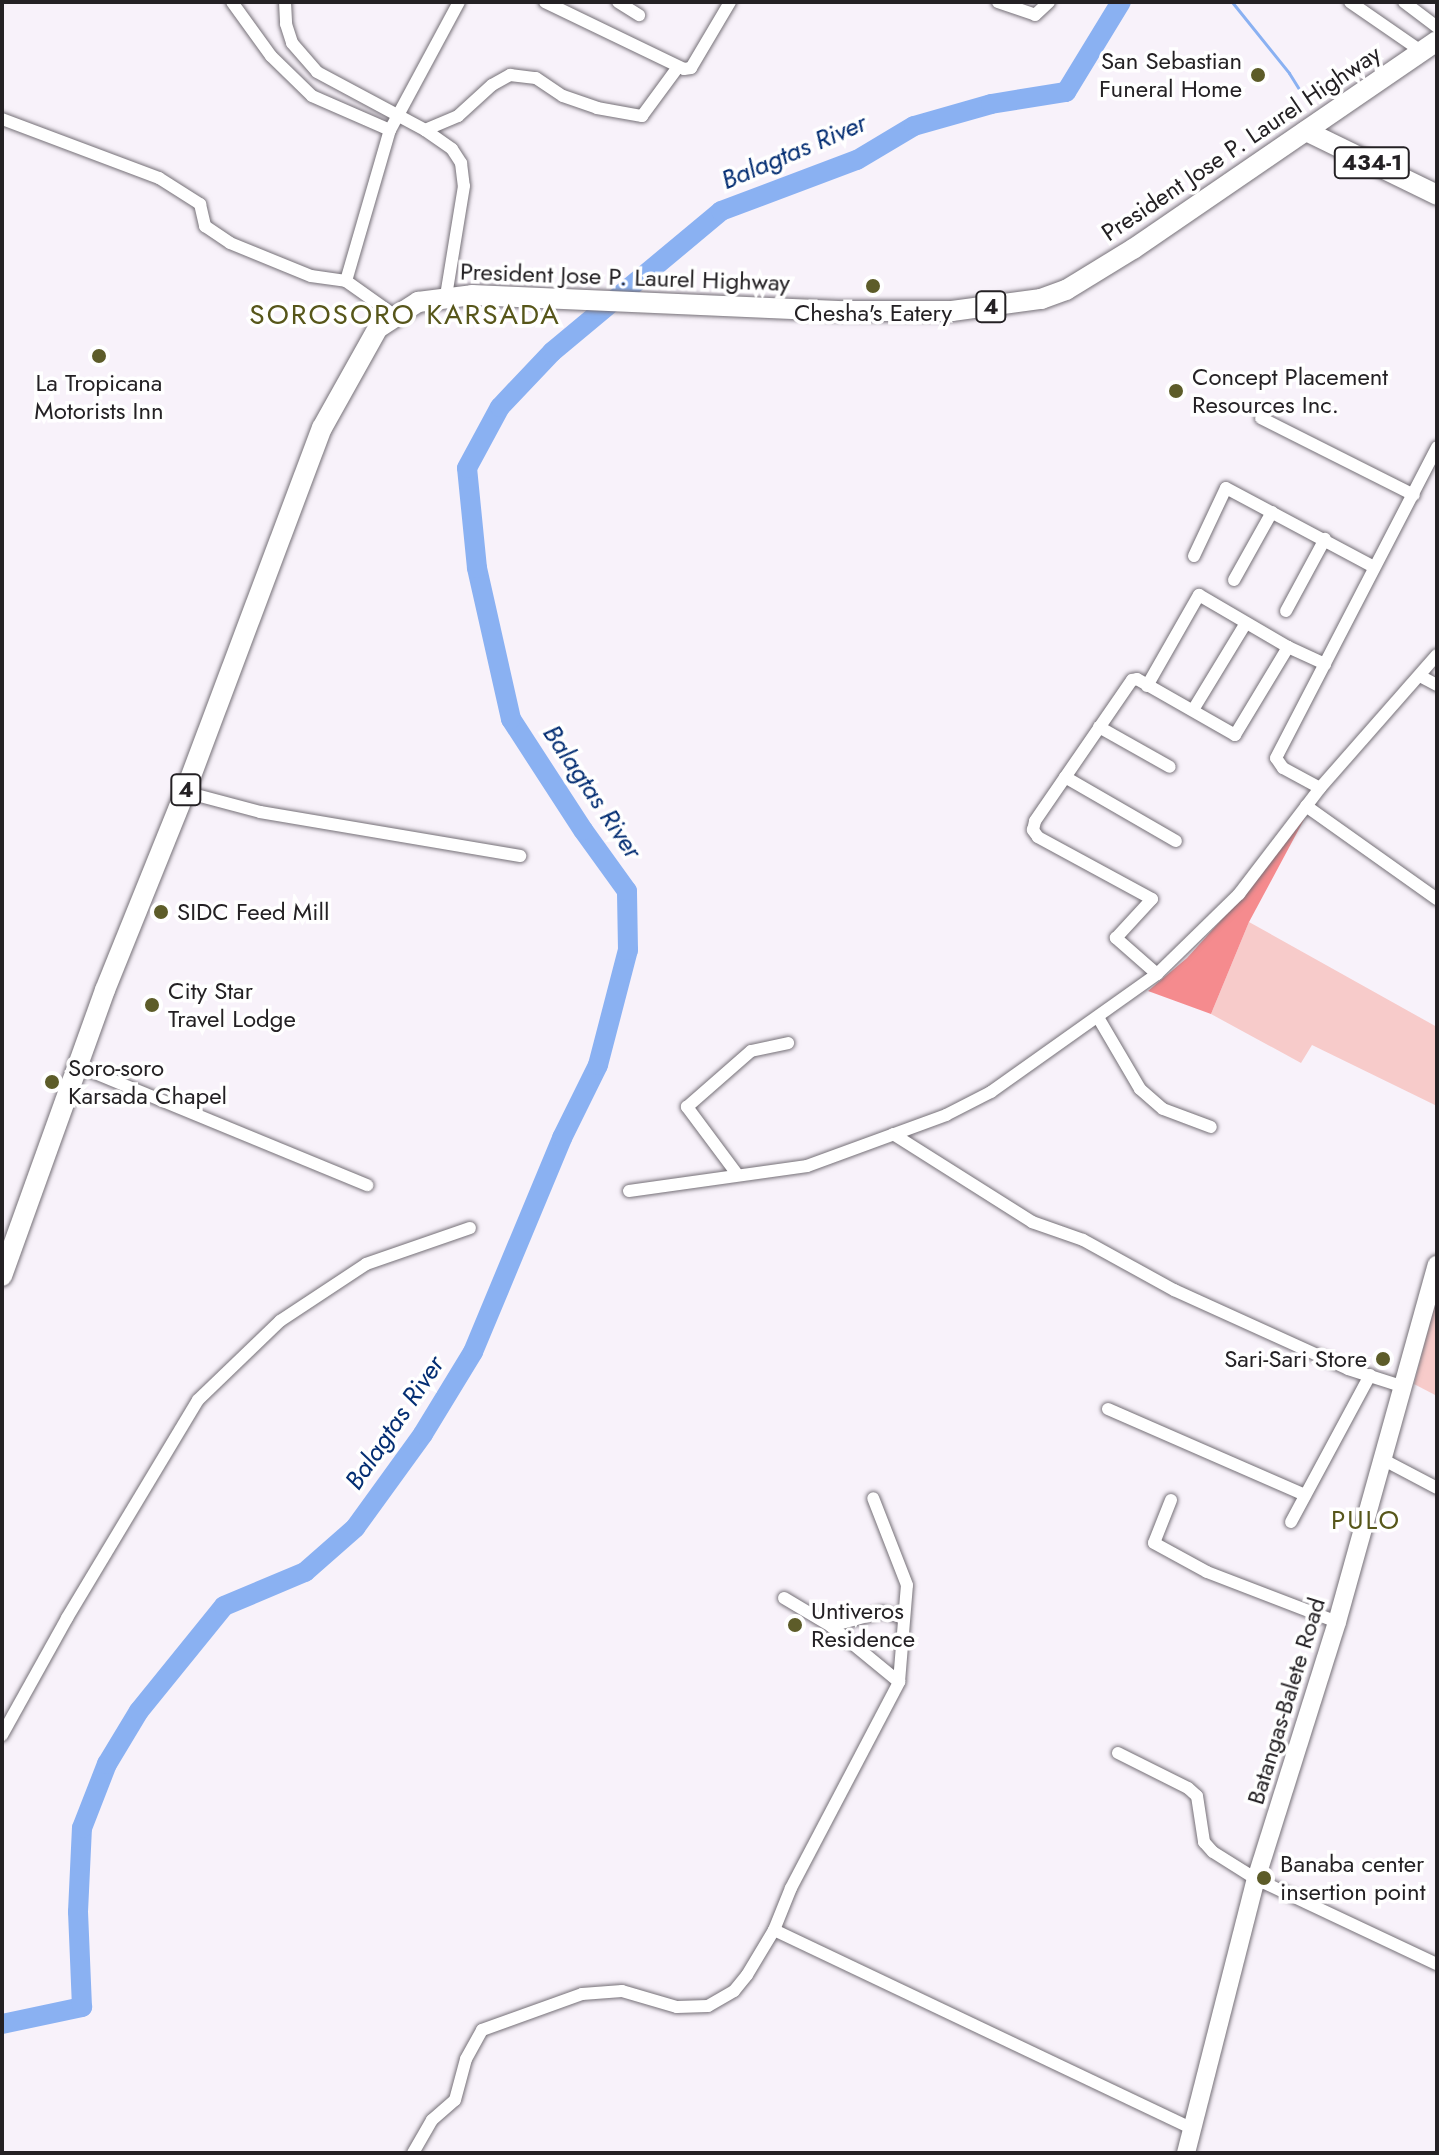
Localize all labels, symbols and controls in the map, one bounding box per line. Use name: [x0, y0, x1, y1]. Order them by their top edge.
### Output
street label: President Jose P. Laurel Highway: [1096, 39, 1386, 247]
place label: San Sebastian Funeral Home: [1099, 47, 1242, 103]
marker: San Sebastian Funeral Home: [1249, 66, 1267, 84]
water label: Balagtas River: [717, 107, 871, 197]
road number: 434-1: [1332, 145, 1412, 181]
street label: President Jose P. Laurel Highway: [460, 257, 790, 297]
marker: Chesha's Eatery: [864, 277, 882, 295]
road number: 4: [975, 289, 1007, 325]
district label: SOROSORO KARSADA: [249, 298, 561, 332]
place label: Chesha's Eatery: [794, 299, 952, 327]
marker: La Tropicana Motorists Inn: [90, 347, 108, 365]
place label: Concept Placement Resources Inc.: [1192, 363, 1388, 419]
place label: La Tropicana Motorists Inn: [34, 369, 164, 425]
marker: Concept Placement Resources Inc.: [1167, 382, 1185, 400]
water label: Balagtas River: [536, 719, 648, 865]
road number: 4: [170, 772, 202, 808]
place label: SIDC Feed Mill: [177, 898, 330, 926]
marker: SIDC Feed Mill: [152, 903, 170, 921]
place label: City Star Travel Lodge: [168, 977, 296, 1033]
marker: City Star Travel Lodge: [143, 996, 161, 1014]
place label: Soro-soro Karsada Chapel: [68, 1054, 227, 1110]
marker: Soro-soro Karsada Chapel: [43, 1073, 61, 1091]
place label: Sari-Sari Store: [1224, 1345, 1367, 1373]
water label: Balagtas River: [339, 1350, 451, 1496]
marker: Sari-Sari Store: [1374, 1350, 1392, 1368]
district label: PULO: [1331, 1505, 1401, 1537]
street label: Batangas-Balete Road: [1241, 1594, 1331, 1808]
place label: Untiveros Residence: [811, 1597, 915, 1653]
marker: Untiveros Residence: [786, 1616, 804, 1634]
place label: Banaba center insertion point: [1280, 1850, 1425, 1906]
marker: Banaba center insertion point: [1255, 1869, 1273, 1887]

